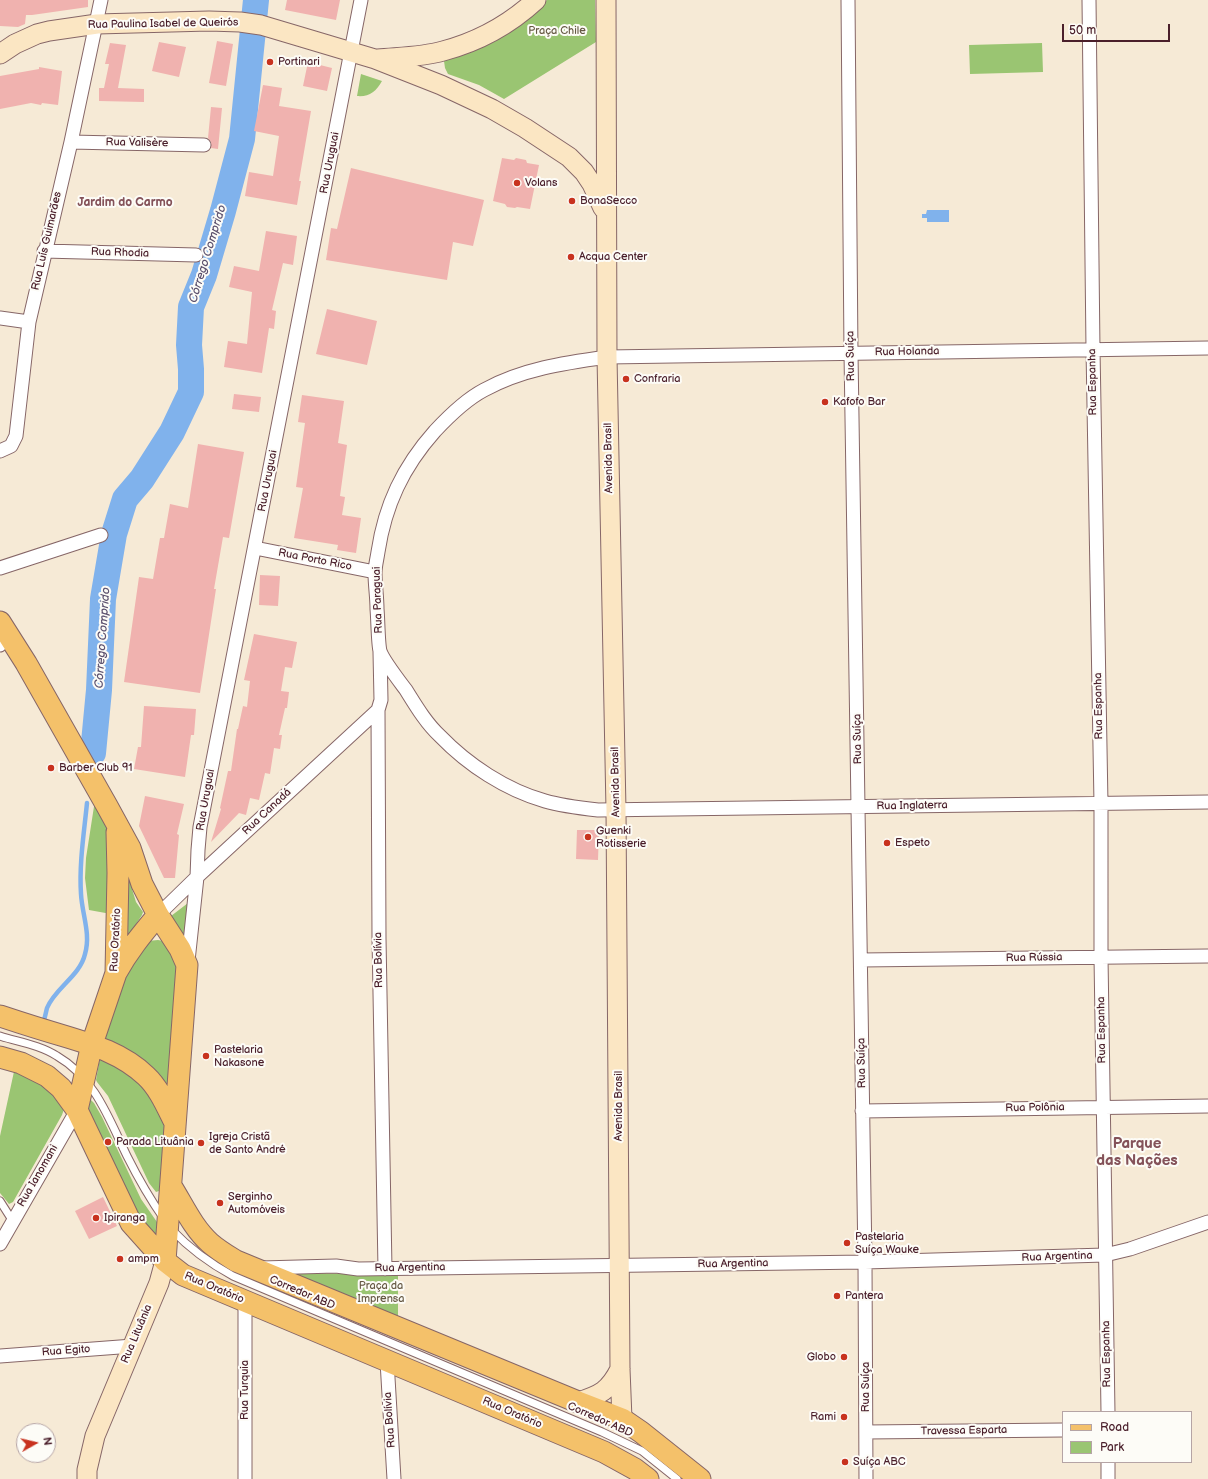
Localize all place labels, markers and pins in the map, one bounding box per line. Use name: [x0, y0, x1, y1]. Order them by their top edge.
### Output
place label: Portinari: [278, 55, 320, 69]
marker: Portinari: [265, 57, 275, 67]
place label: Volans: [525, 176, 557, 190]
marker: Volans: [512, 178, 522, 188]
place label: BonaSecco: [580, 194, 637, 208]
marker: BonaSecco: [567, 196, 577, 206]
place label: Acqua Center: [579, 250, 647, 264]
marker: Acqua Center: [566, 252, 576, 262]
place label: Confraria: [634, 372, 681, 386]
marker: Confraria: [621, 374, 631, 384]
place label: Kafofo Bar: [833, 395, 885, 409]
marker: Kafofo Bar: [820, 397, 830, 407]
place label: Barber Club 91: [59, 761, 133, 775]
marker: Barber Club 91: [46, 763, 56, 773]
place label: Guenki Rotisserie: [596, 824, 646, 850]
marker: Guenki Rotisserie: [583, 832, 593, 842]
place label: Espeto: [895, 836, 930, 850]
marker: Espeto: [882, 838, 892, 848]
place label: Pastelaria Nakasone: [214, 1043, 264, 1069]
marker: Pastelaria Nakasone: [201, 1051, 211, 1061]
place label: Igreja Cristã de Santo André: [209, 1130, 286, 1156]
place label: Parada Lituânia: [116, 1135, 194, 1149]
marker: Parada Lituânia: [103, 1137, 113, 1147]
marker: Igreja Cristã de Santo André: [196, 1138, 206, 1148]
place label: Serginho Automóveis: [228, 1190, 285, 1216]
marker: Serginho Automóveis: [215, 1198, 225, 1208]
place label: Ipiranga: [104, 1211, 145, 1225]
marker: Ipiranga: [91, 1213, 101, 1223]
place label: Pastelaria Suíça Wauke: [855, 1230, 919, 1256]
marker: Pastelaria Suíça Wauke: [842, 1238, 852, 1248]
place label: ampm: [128, 1252, 159, 1266]
marker: ampm: [115, 1254, 125, 1264]
place label: Pantera: [845, 1289, 883, 1303]
marker: Pantera: [832, 1291, 842, 1301]
place label: Globo: [807, 1350, 836, 1364]
marker: Globo: [839, 1352, 849, 1362]
place label: Rami: [810, 1410, 836, 1424]
marker: Rami: [839, 1412, 849, 1422]
place label: Suíça ABC: [853, 1455, 906, 1469]
marker: Suíça ABC: [840, 1457, 850, 1467]

